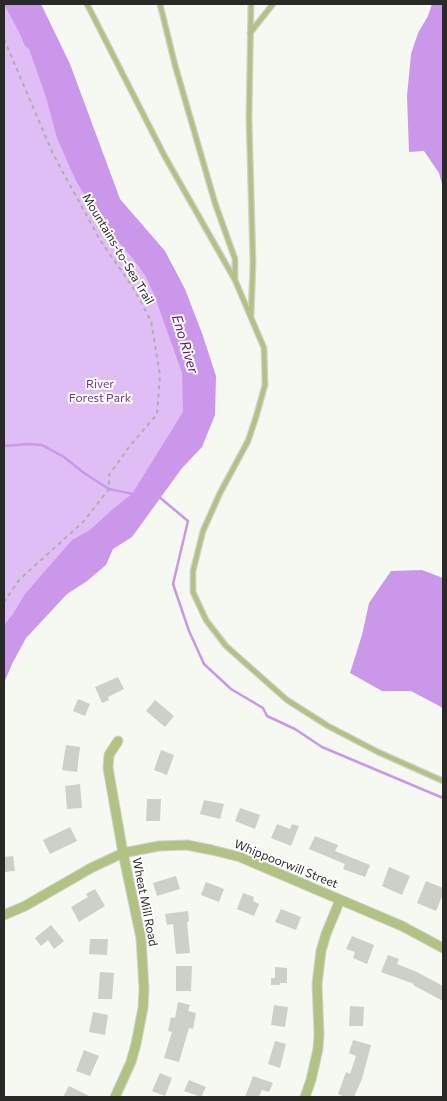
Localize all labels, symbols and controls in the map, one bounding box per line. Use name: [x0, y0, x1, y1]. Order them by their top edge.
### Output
street label: Mountains-to-Sea Trail: [79, 191, 157, 307]
water label: Eno River: [168, 313, 202, 375]
park label: River Forest Park: [69, 377, 131, 405]
street label: Whippoorwill Street: [232, 837, 340, 891]
street label: Wheat Mill Road: [129, 856, 161, 948]

